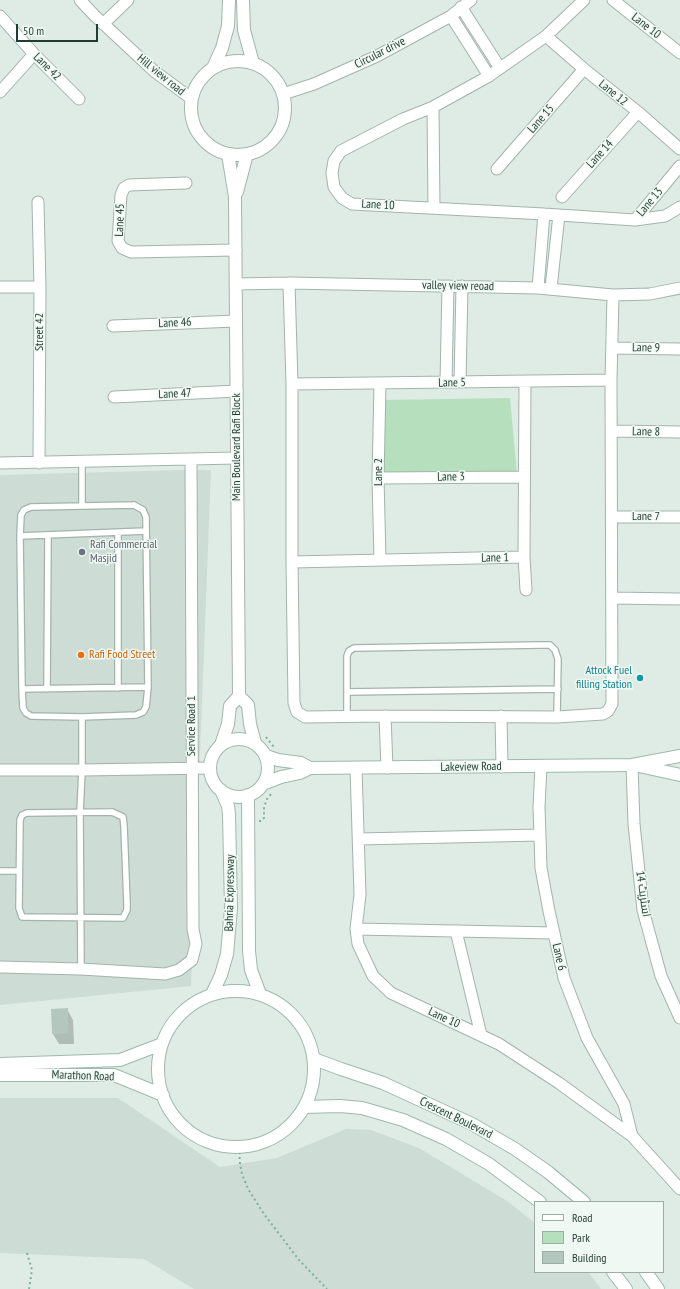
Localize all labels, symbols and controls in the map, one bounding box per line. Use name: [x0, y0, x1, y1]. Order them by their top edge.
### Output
street label: Lane 10: [628, 10, 664, 42]
scale bar: [18, 16, 100, 42]
text: 50 m: [23, 23, 44, 38]
street label: Circular drive: [352, 34, 408, 72]
street label: Lane 42: [30, 50, 64, 84]
street label: Hill view road: [134, 51, 188, 99]
street label: Lane 12: [596, 77, 630, 109]
street label: Lane 15: [525, 102, 557, 136]
street label: Lane 14: [584, 137, 616, 171]
street label: Lane 13: [634, 185, 666, 219]
street label: Lane 10: [361, 197, 395, 213]
street label: Lane 45: [112, 203, 128, 237]
street label: valley view reoad: [422, 278, 494, 294]
street label: Street 42: [33, 313, 47, 351]
street label: Lane 46: [158, 315, 192, 331]
street label: Lane 9: [632, 341, 660, 355]
street label: Lane 5: [438, 376, 466, 390]
street label: Lane 47: [158, 386, 192, 402]
street label: Main Boulevard Rafi Block: [230, 393, 244, 501]
street label: Lane 8: [632, 425, 660, 439]
street label: Lane 2: [372, 458, 386, 486]
street label: Lane 3: [437, 470, 465, 484]
street label: Lane 7: [632, 510, 660, 524]
place label: Rafi Commercial Masjid: [90, 538, 157, 566]
marker: Rafi Commercial Masjid: [77, 547, 87, 557]
street label: Lane 1: [481, 551, 509, 565]
place label: Rafi Food Street: [89, 648, 155, 662]
marker: Rafi Food Street: [76, 650, 86, 660]
place label: Attock Fuel filling Station: [576, 664, 632, 692]
marker: Attock Fuel filling Station: [635, 673, 645, 683]
street label: Service Road 1: [185, 696, 199, 756]
street label: Lakeview Road: [440, 759, 502, 775]
street label: Bahria Expressway: [222, 854, 238, 932]
street label: اسٹریٹ 14: [633, 870, 653, 918]
street label: Lane 6: [549, 942, 569, 972]
street label: Lane 10: [426, 1004, 462, 1032]
street label: Marathon Road: [51, 1068, 115, 1084]
street label: Crescent Boulevard: [417, 1094, 495, 1142]
legend: [534, 1201, 664, 1273]
text: Road: [572, 1210, 592, 1225]
text: Park: [572, 1230, 590, 1245]
text: Building: [572, 1250, 607, 1265]

